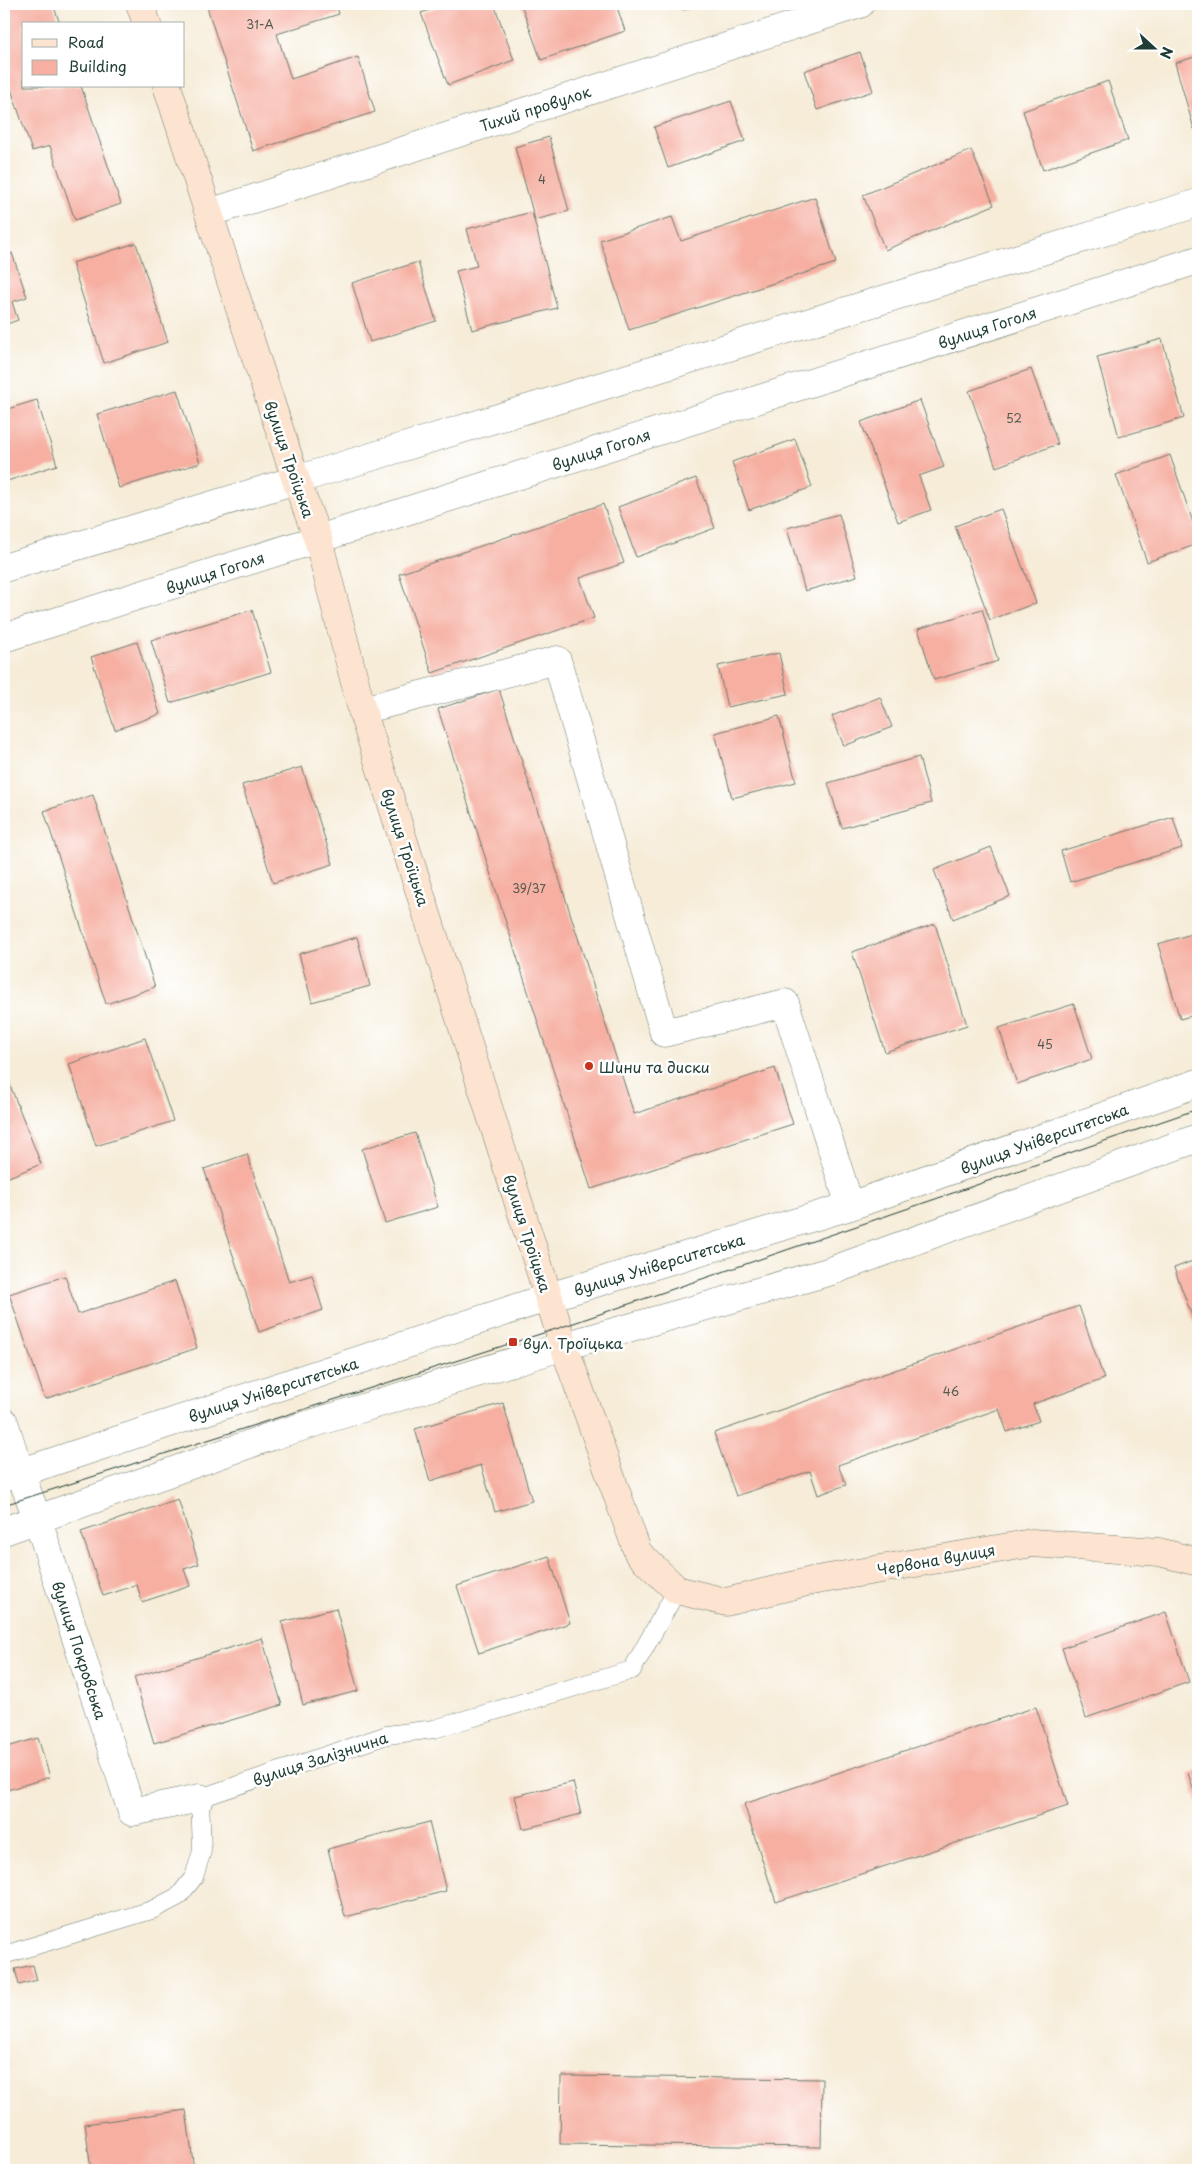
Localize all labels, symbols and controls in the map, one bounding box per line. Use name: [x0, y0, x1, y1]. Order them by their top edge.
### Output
house number: 31-А: [246, 15, 274, 33]
legend: [22, 22, 185, 88]
north arrow: [1130, 22, 1180, 72]
text: Road: [68, 30, 104, 53]
text: N: [1155, 44, 1178, 62]
text: Building: [68, 54, 127, 77]
street label: Тихий провулок: [477, 79, 594, 137]
house number: 4: [538, 170, 546, 188]
street label: вулиця Гоголя: [935, 300, 1039, 354]
street label: вулиця Троїцька: [259, 397, 321, 521]
house number: 52: [1006, 409, 1022, 427]
street label: вулиця Гоголя: [549, 422, 653, 476]
street label: вулиця Гоголя: [163, 545, 267, 599]
street label: вулиця Троїцька: [376, 785, 436, 909]
house number: 39/37: [512, 879, 546, 897]
house number: 45: [1037, 1035, 1053, 1053]
place label: Шини та диски: [599, 1055, 710, 1078]
marker: Шини та диски: [583, 1060, 595, 1072]
street label: вулиця Університетська: [957, 1097, 1132, 1179]
street label: вулиця Троїцька: [498, 1171, 558, 1295]
street label: вулиця Університетська: [571, 1227, 748, 1301]
place label: вул. Троїцька: [523, 1331, 624, 1354]
marker: вул. Троїцька: [507, 1336, 519, 1348]
street label: вулиця Університетська: [185, 1350, 362, 1427]
house number: 46: [943, 1382, 959, 1400]
street label: Червона вулиця: [875, 1537, 997, 1581]
street label: вулиця Покровська: [47, 1578, 113, 1723]
street label: вулиця Залізнична: [249, 1725, 391, 1791]

